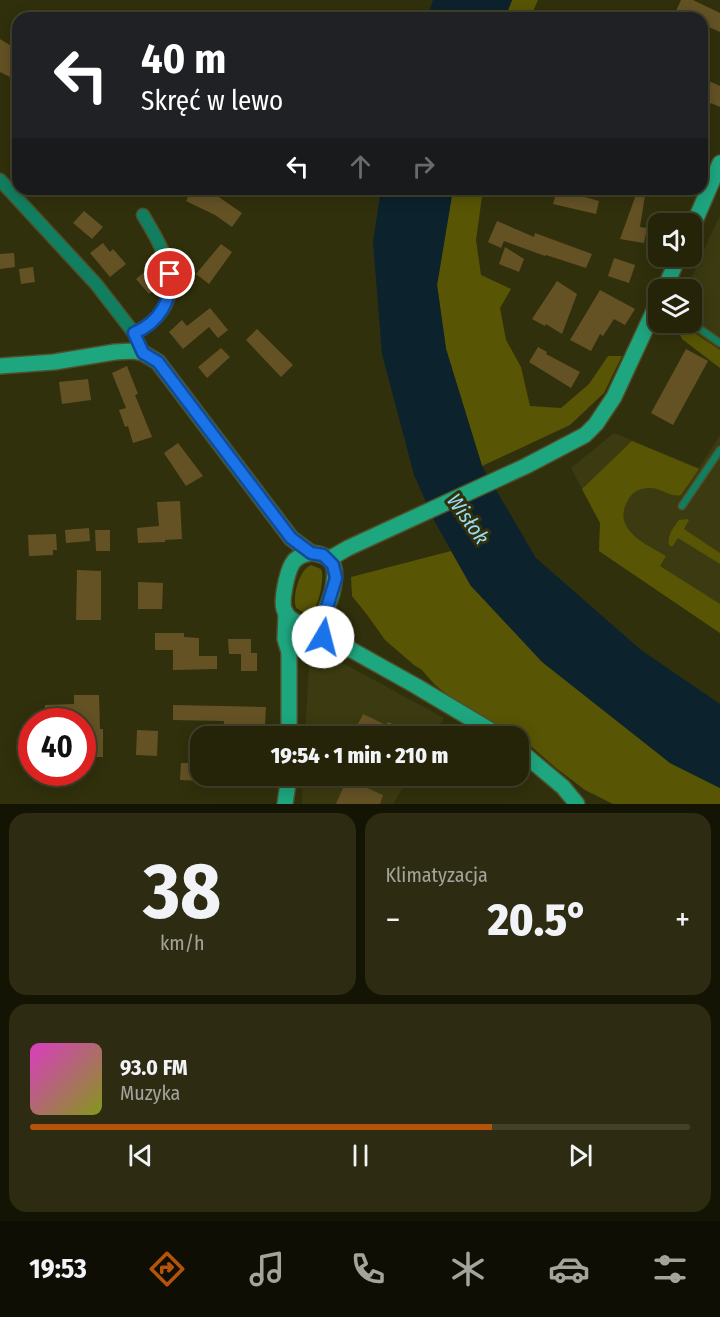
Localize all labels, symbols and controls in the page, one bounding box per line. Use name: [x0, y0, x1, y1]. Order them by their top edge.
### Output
text: 40 m: [141, 34, 226, 84]
icon: left: [42, 36, 120, 114]
text: Skręć w lewo: [141, 85, 283, 117]
icon: left: [281, 150, 314, 183]
icon: ahead: [344, 150, 377, 183]
icon: right: [407, 150, 440, 183]
map controls: [648, 213, 702, 333]
button: sound: [648, 213, 702, 267]
pin: [144, 248, 195, 299]
icon: arrive: [153, 257, 186, 290]
button: layers: [648, 279, 702, 333]
water label: Wisłok: [441, 488, 495, 550]
position arrow: [291, 605, 355, 669]
speed limit sign: 40: [18, 708, 96, 786]
text: 19:54 · 1 min · 210 m: [271, 742, 448, 769]
text: 38: [143, 845, 221, 939]
text: Klimatyzacja: [386, 863, 488, 887]
text: 20.5°: [488, 893, 588, 947]
text: −: [386, 900, 400, 940]
text: +: [675, 900, 690, 940]
text: km/h: [160, 931, 205, 955]
text: 93.0 FM: [120, 1054, 188, 1081]
text: Muzyka: [120, 1081, 180, 1105]
icon: previous: [124, 1139, 157, 1172]
icon: pause: [344, 1139, 377, 1172]
icon: next: [564, 1139, 597, 1172]
icon: directions: [146, 1248, 188, 1290]
icon: music: [246, 1248, 288, 1290]
icon: phone: [347, 1248, 389, 1290]
icon: climate: [447, 1248, 489, 1290]
icon: car: [548, 1248, 590, 1290]
icon: filters: [649, 1248, 691, 1290]
text: 19:53: [29, 1253, 87, 1285]

